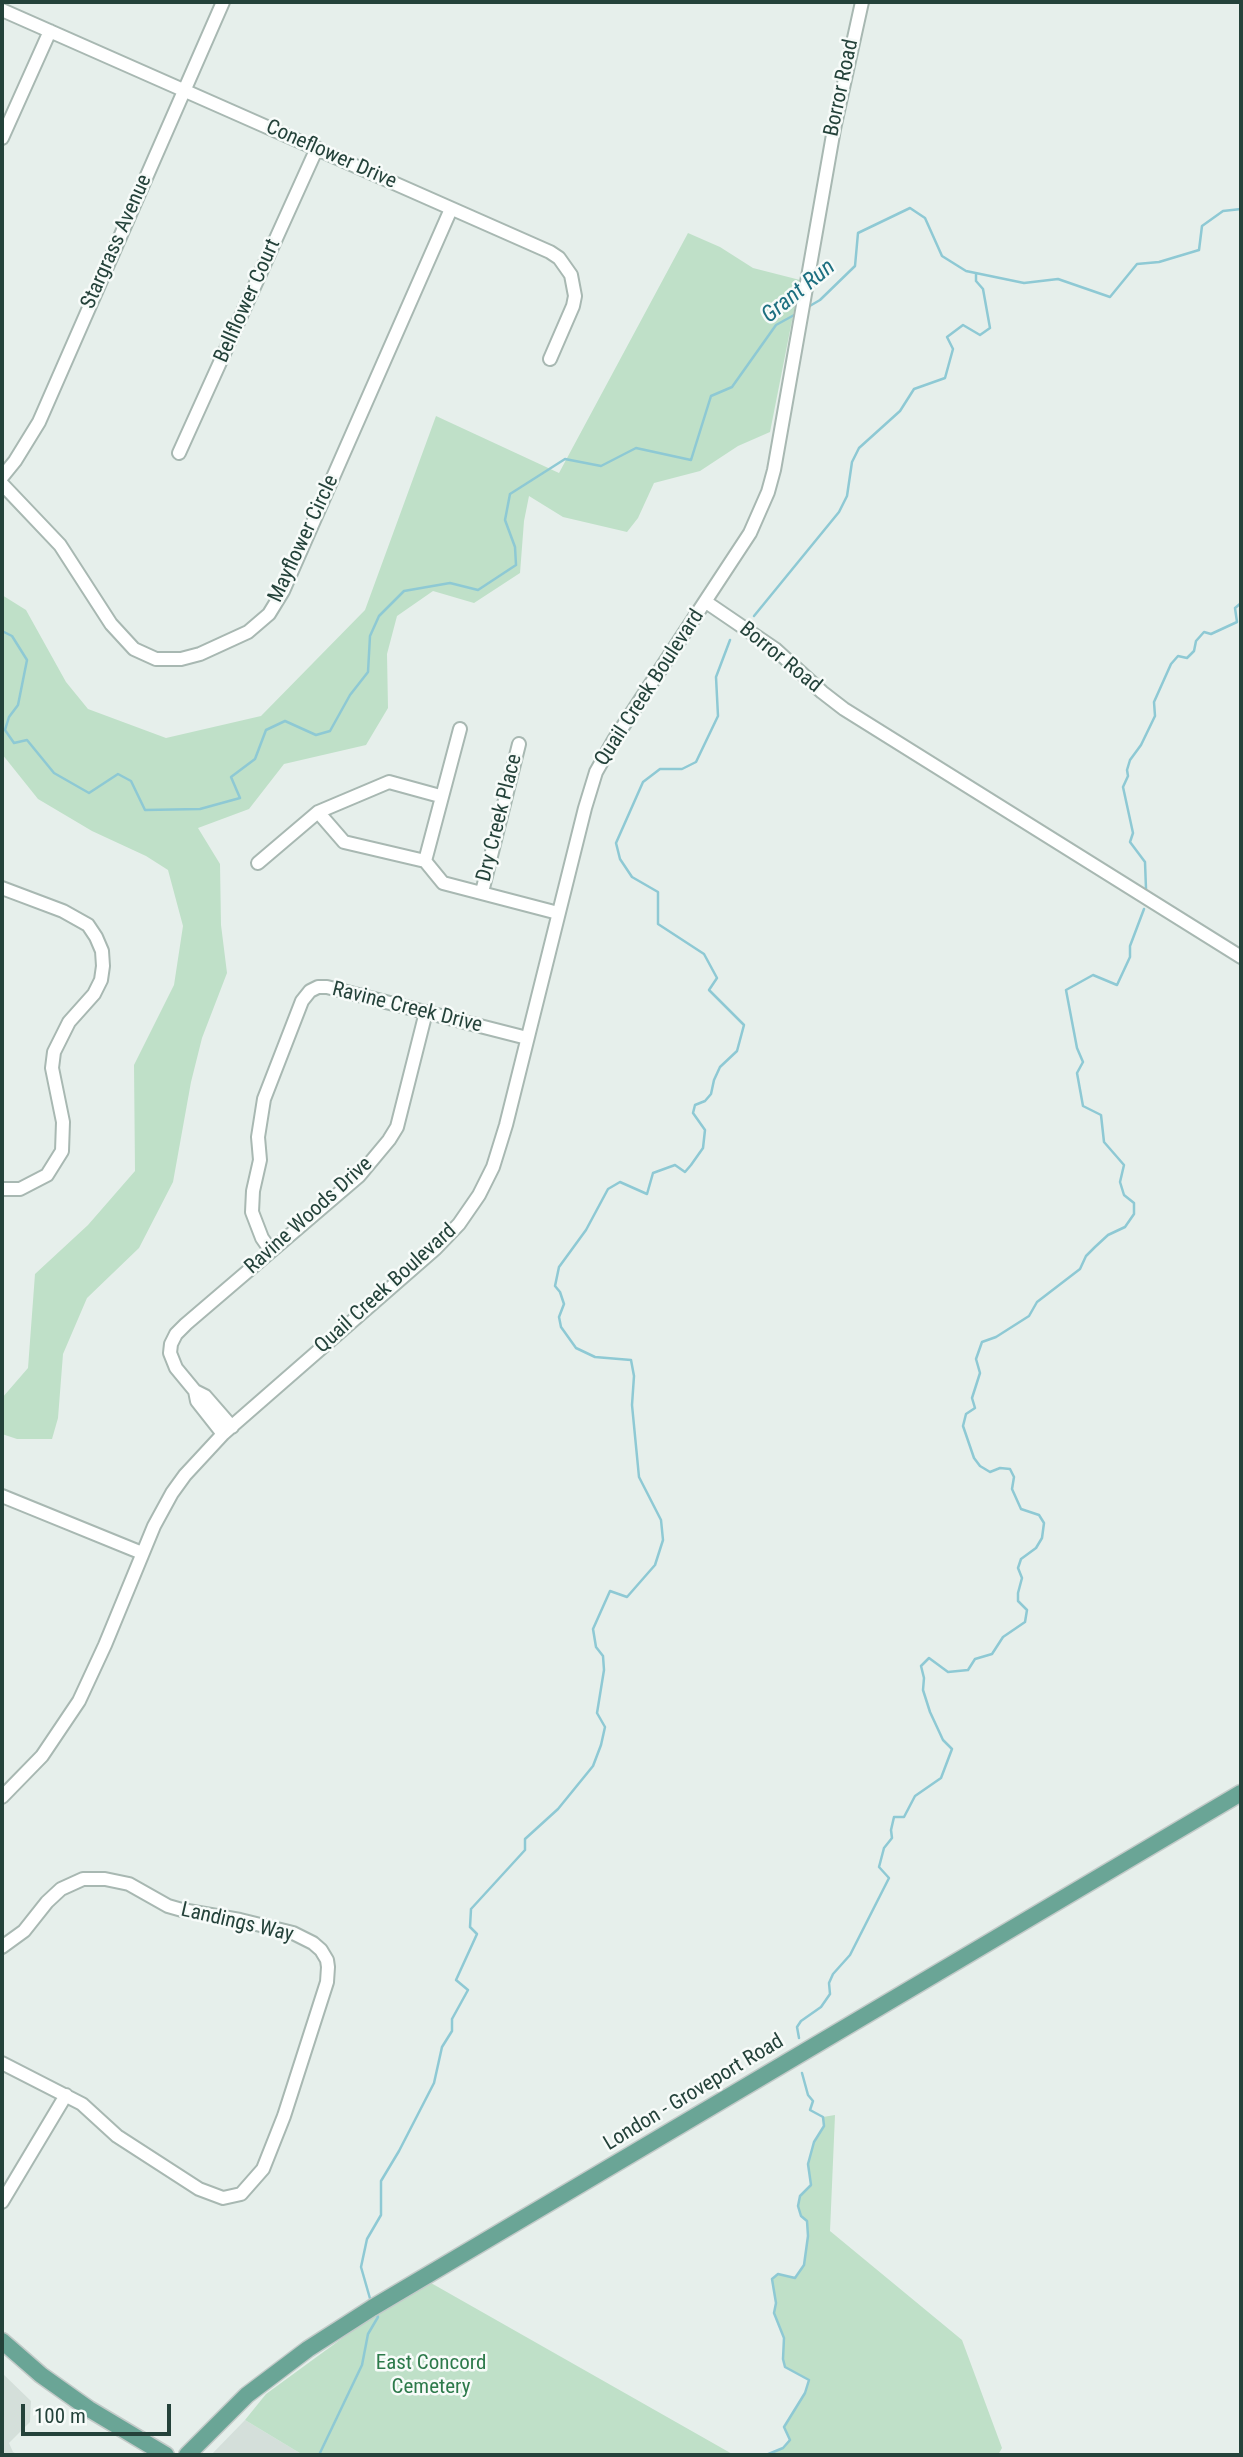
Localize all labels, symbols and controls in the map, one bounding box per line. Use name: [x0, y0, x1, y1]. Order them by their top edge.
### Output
street label: Borror Road: [819, 37, 865, 139]
street label: Coneflower Drive: [262, 115, 400, 195]
street label: Stargrass Avenue: [76, 171, 158, 313]
street label: Bellflower Court: [210, 235, 286, 367]
water label: Grant Run: [757, 254, 841, 330]
street label: Mayflower Circle: [263, 471, 345, 607]
street label: Quail Creek Boulevard: [590, 605, 710, 771]
street label: Borror Road: [734, 617, 826, 699]
street label: Dry Creek Place: [472, 752, 528, 884]
street label: Ravine Creek Drive: [329, 977, 485, 1039]
street label: Ravine Woods Drive: [240, 1152, 378, 1280]
street label: Quail Creek Boulevard: [310, 1219, 462, 1359]
street label: Landings Way: [178, 1898, 296, 1948]
street label: London - Groveport Road: [599, 2029, 789, 2157]
park label: East Concord Cemetery: [376, 2351, 486, 2401]
scale bar: [24, 2390, 175, 2434]
text: 100 m: [34, 2404, 86, 2428]

